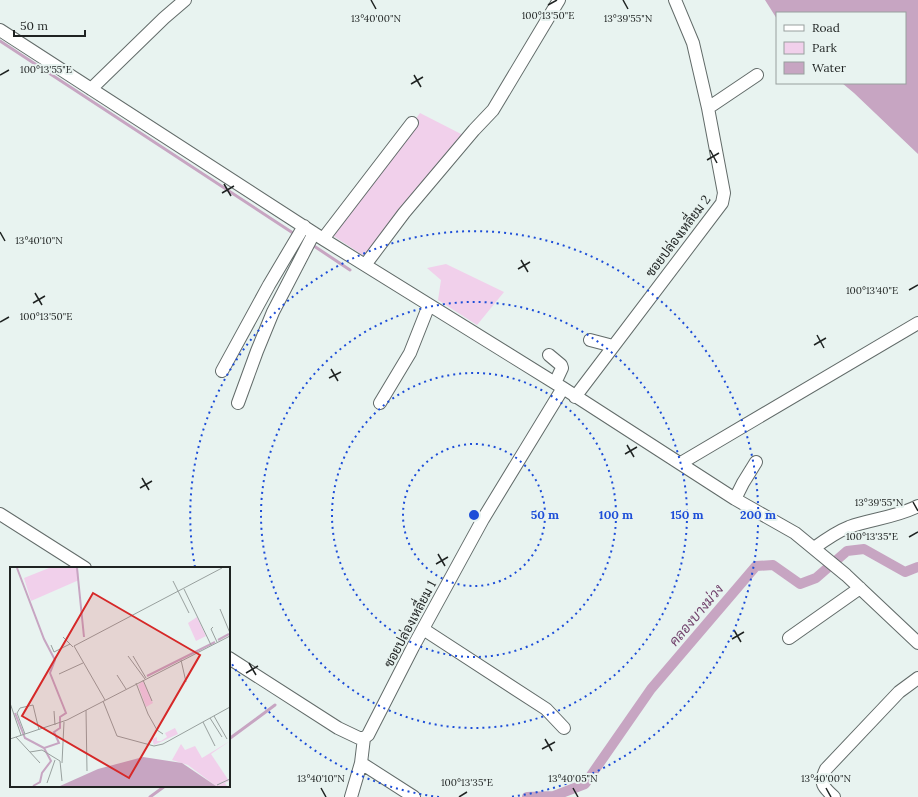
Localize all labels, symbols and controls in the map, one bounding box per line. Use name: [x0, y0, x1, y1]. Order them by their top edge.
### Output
text: 100°13'50"E: [522, 9, 574, 22]
scale bar: [14, 12, 85, 38]
text: 13°40'00"N: [351, 12, 401, 25]
text: 13°39'55"N: [604, 12, 653, 25]
legend: [776, 12, 906, 84]
text: 50 m: [20, 18, 48, 33]
text: Road: [812, 20, 840, 35]
text: Park: [812, 40, 838, 55]
text: Water: [812, 60, 847, 75]
text: 100°13'55"E: [20, 63, 72, 76]
street label: ซอยปล่องเหลี่ยม 2: [638, 189, 714, 280]
text: 13°40'10"N: [15, 234, 63, 247]
text: 100°13'40"E: [846, 284, 898, 297]
text: 100°13'50"E: [20, 310, 72, 323]
text: 13°39'55"N: [855, 496, 904, 509]
text: 50 m: [531, 507, 559, 522]
text: 100 m: [599, 507, 633, 522]
text: 150 m: [670, 507, 704, 522]
text: 200 m: [740, 507, 776, 522]
centre of rings: [467, 508, 481, 522]
text: 100°13'35"E: [846, 530, 898, 543]
inset map: [10, 567, 230, 787]
street label: ซอยปล่องเหลี่ยม 1: [376, 575, 440, 670]
water label: คลองบางม่วง: [665, 580, 727, 650]
text: 13°40'10"N: [297, 772, 345, 785]
text: 13°40'05"N: [548, 772, 598, 785]
text: 13°40'00"N: [801, 772, 851, 785]
text: 100°13'35"E: [441, 776, 493, 789]

